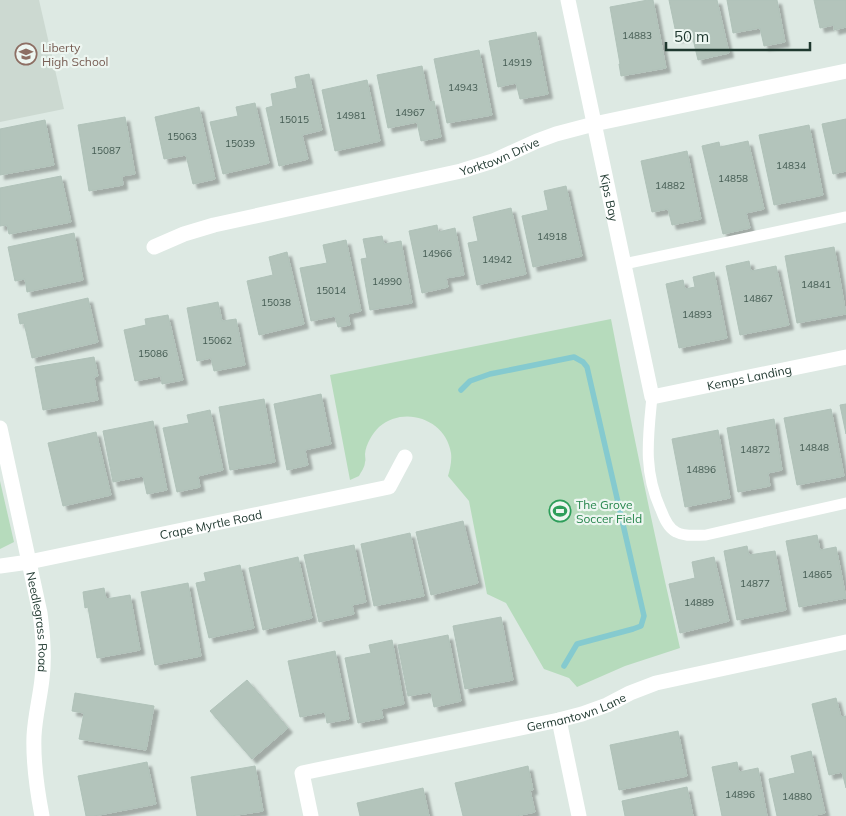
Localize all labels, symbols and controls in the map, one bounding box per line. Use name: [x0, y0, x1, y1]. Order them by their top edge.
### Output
scale bar: [666, 20, 810, 52]
text: 50 m: [674, 27, 709, 46]
house number: 14883: [622, 29, 652, 42]
place label: Liberty High School: [42, 40, 108, 69]
school or university icon: Liberty High School: [14, 42, 38, 66]
house number: 14919: [502, 56, 532, 69]
house number: 14943: [448, 81, 478, 94]
house number: 14967: [395, 106, 425, 119]
house number: 14981: [336, 109, 366, 122]
house number: 15015: [279, 113, 309, 126]
house number: 15063: [167, 130, 197, 143]
street label: Yorktown Drive: [457, 134, 541, 179]
house number: 15039: [225, 137, 255, 150]
house number: 15087: [91, 144, 121, 157]
house number: 14834: [776, 159, 806, 172]
street label: Kips Bay: [597, 172, 622, 223]
house number: 14858: [718, 172, 748, 185]
house number: 14882: [655, 179, 685, 192]
house number: 14918: [537, 230, 567, 243]
house number: 14966: [422, 247, 452, 260]
house number: 14942: [482, 253, 512, 266]
house number: 14990: [372, 275, 402, 288]
house number: 14841: [801, 278, 831, 291]
house number: 15014: [316, 284, 346, 297]
house number: 14867: [743, 292, 773, 305]
house number: 15038: [261, 296, 291, 309]
house number: 14893: [682, 308, 712, 321]
house number: 15062: [202, 334, 232, 347]
house number: 15086: [138, 347, 168, 360]
street label: Kemps Landing: [706, 361, 793, 393]
house number: 14848: [799, 441, 829, 454]
house number: 14872: [740, 443, 770, 456]
house number: 14896: [686, 463, 716, 476]
place label: The Grove Soccer Field: [576, 497, 642, 526]
sports icon: The Grove Soccer Field: [548, 499, 572, 523]
street label: Crape Myrtle Road: [158, 506, 263, 542]
house number: 14865: [802, 568, 832, 581]
street label: Needlegrass Road: [24, 570, 51, 673]
house number: 14877: [740, 577, 770, 590]
house number: 14889: [684, 596, 714, 609]
street label: Germantown Lane: [525, 689, 628, 734]
house number: 14896: [725, 788, 755, 801]
house number: 14880: [782, 790, 812, 803]

